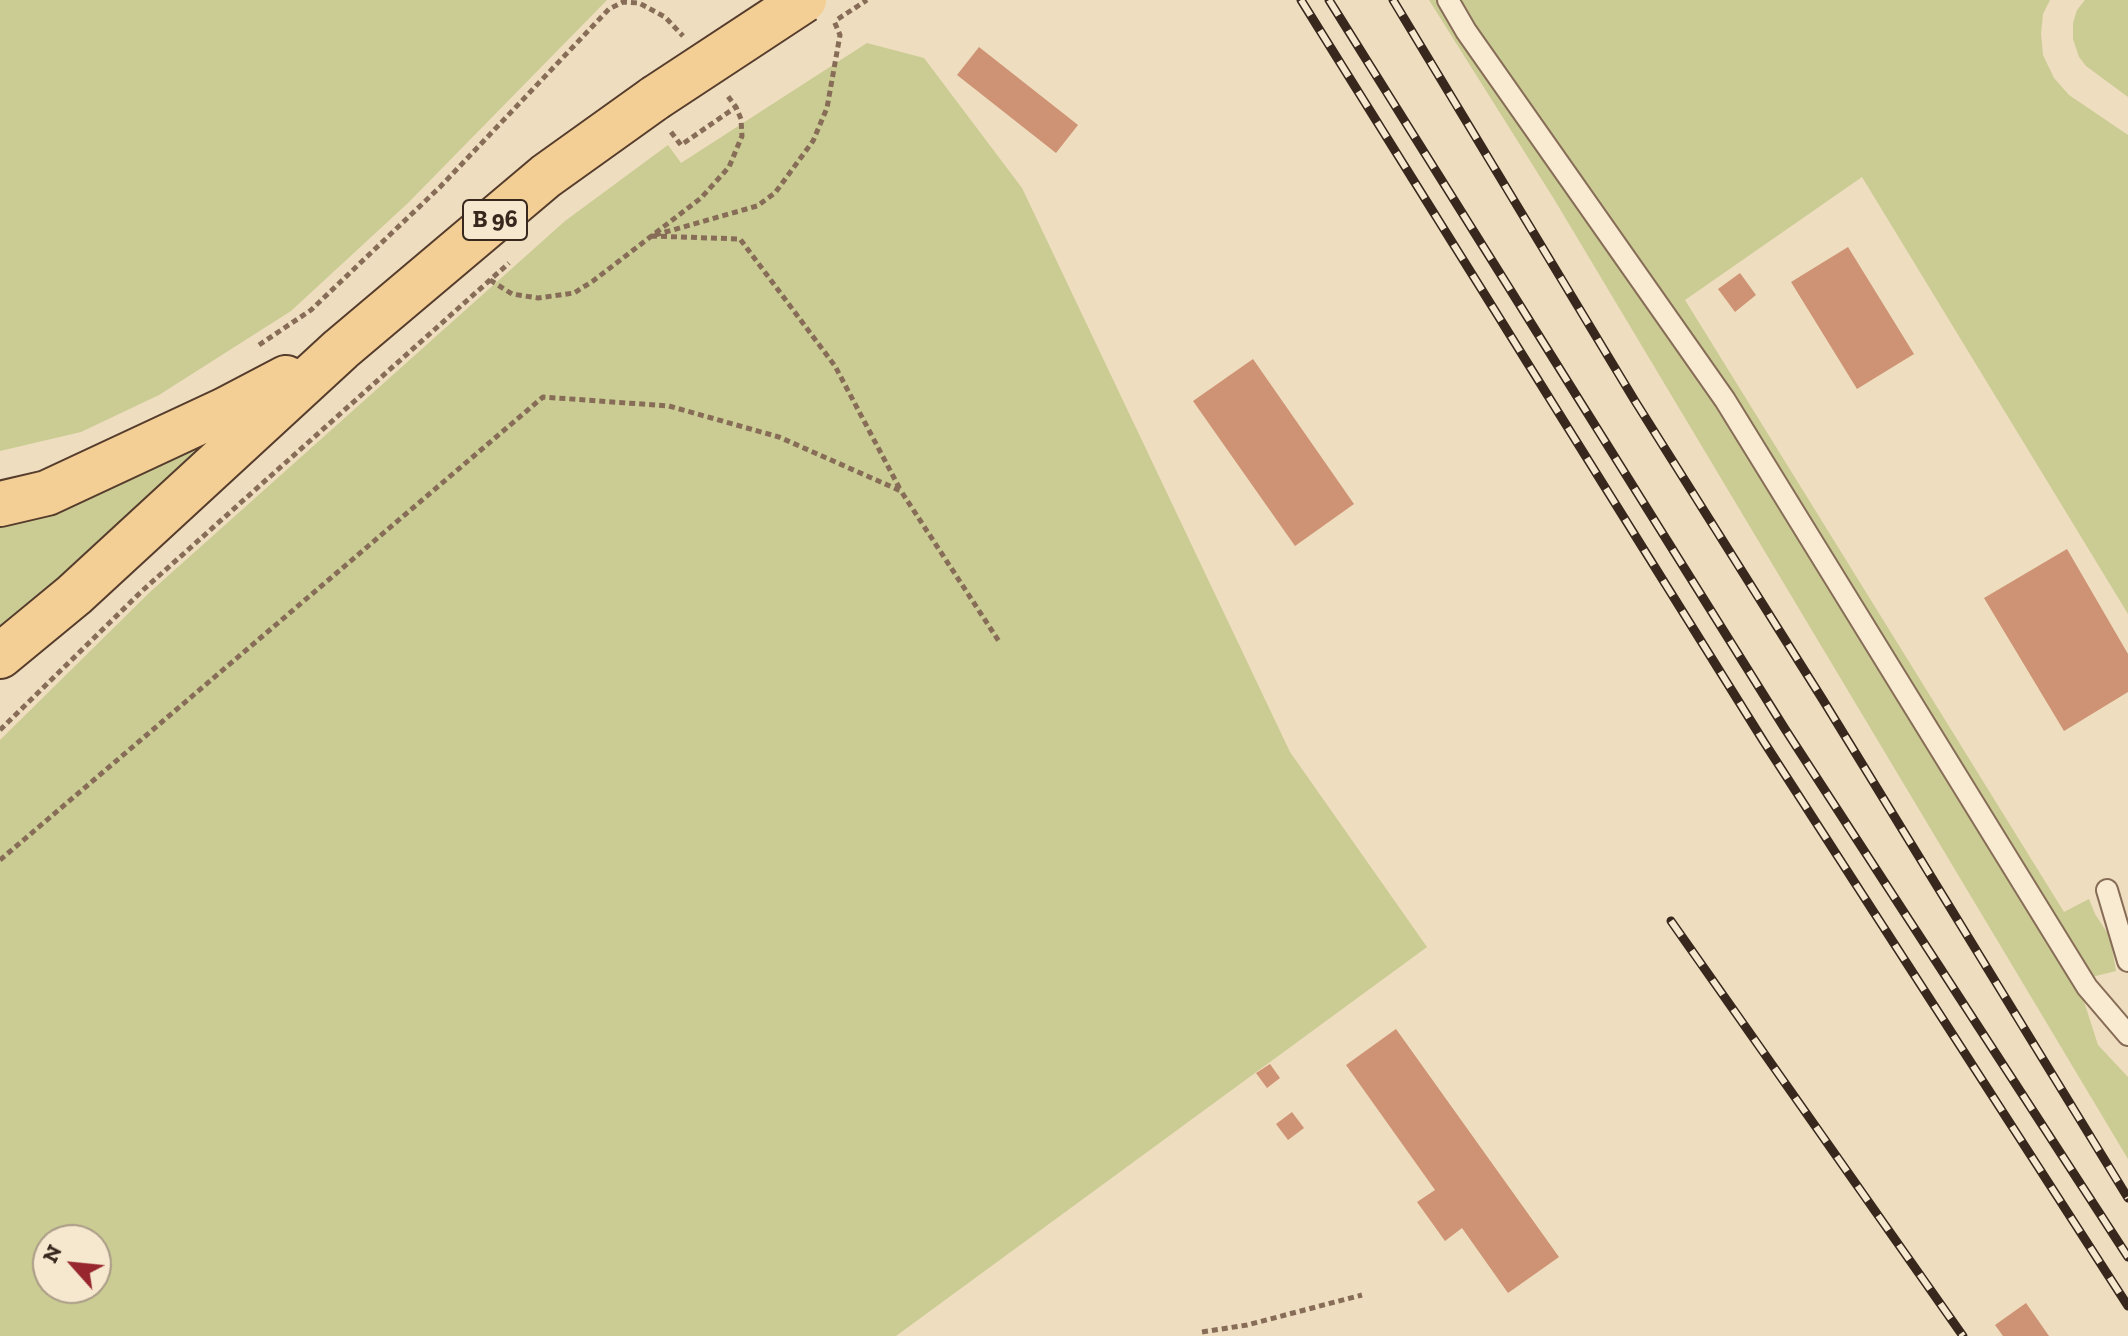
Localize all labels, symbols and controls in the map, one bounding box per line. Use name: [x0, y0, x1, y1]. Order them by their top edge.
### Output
road number: B 96: [463, 200, 527, 240]
north arrow: [32, 1224, 112, 1304]
text: N: [36, 1240, 68, 1267]

